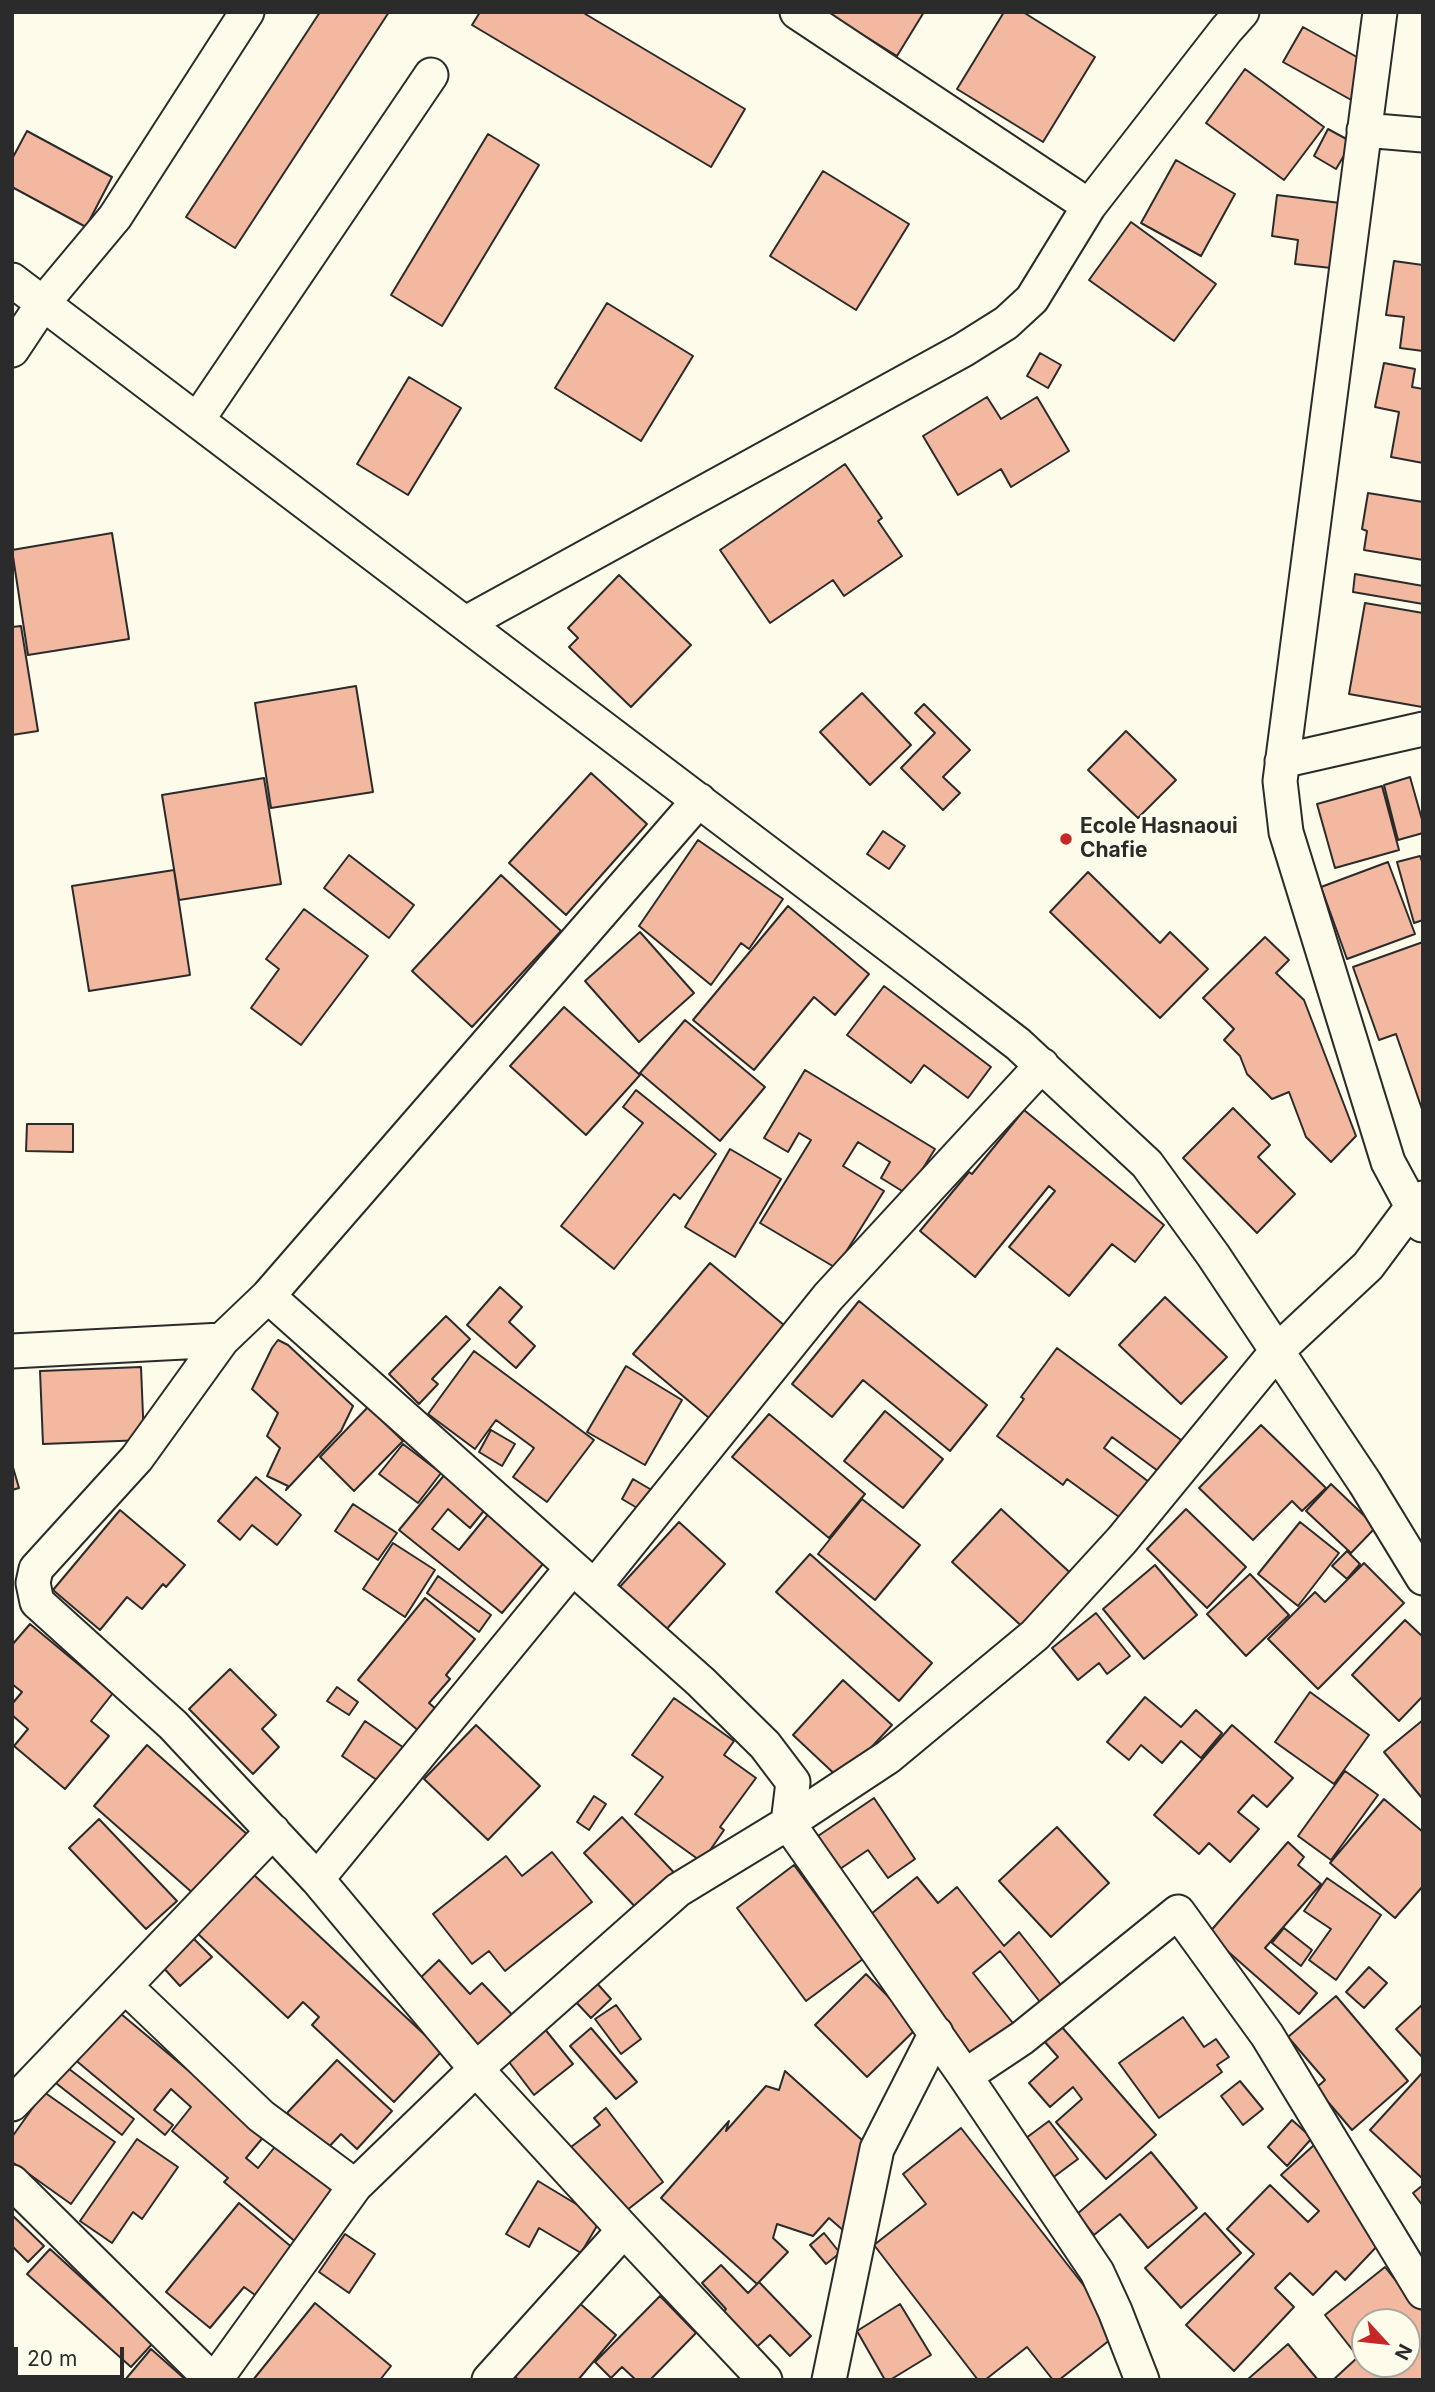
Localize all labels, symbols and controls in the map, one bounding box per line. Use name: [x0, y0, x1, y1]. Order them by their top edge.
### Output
place label: Ecole Hasnaoui Chafie: [1080, 814, 1238, 864]
marker: Ecole Hasnaoui Chafie: [1058, 831, 1074, 847]
north arrow: [1351, 2308, 1421, 2378]
scale bar: [18, 2332, 128, 2376]
text: N: [1390, 2340, 1417, 2364]
text: 20 m: [27, 2346, 77, 2371]

